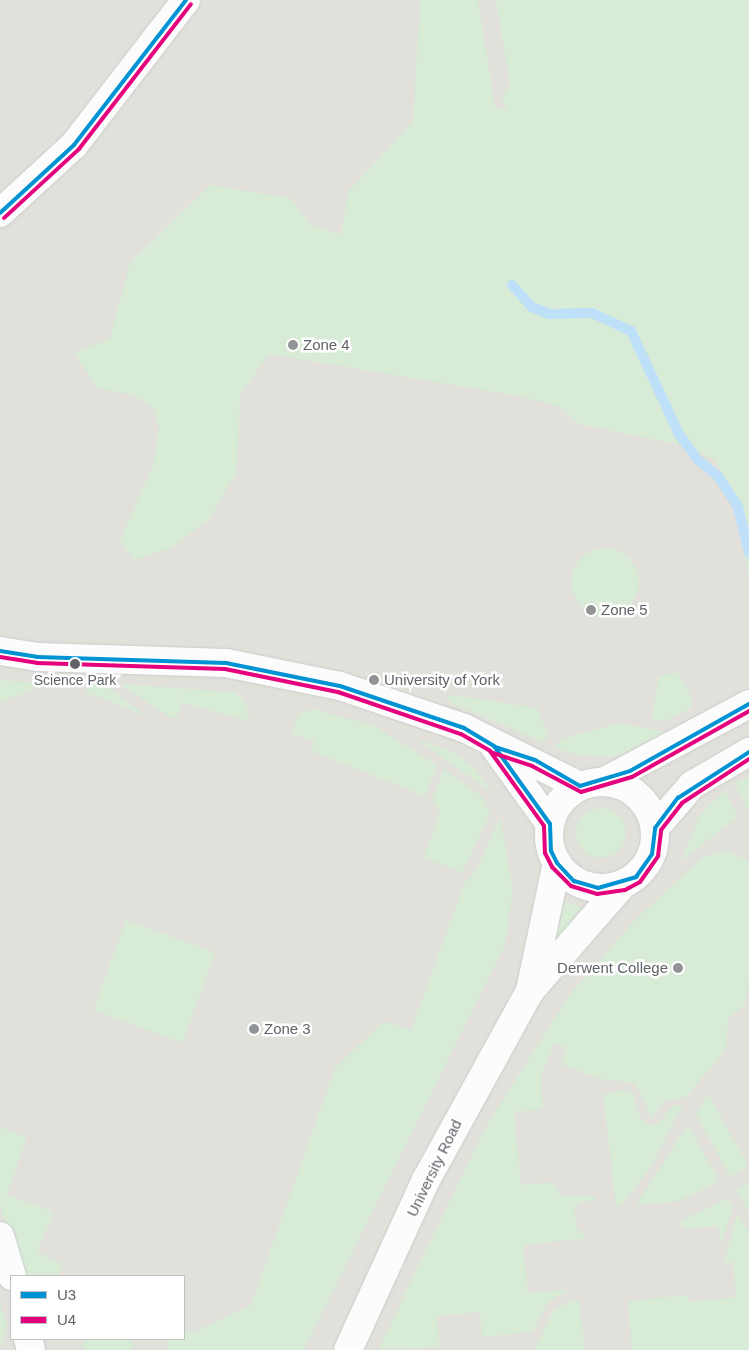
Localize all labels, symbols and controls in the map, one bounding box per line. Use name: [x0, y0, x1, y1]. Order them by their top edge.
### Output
place label: Zone 4: [303, 336, 350, 354]
marker: Zone 4: [287, 339, 299, 351]
place label: Zone 5: [601, 601, 648, 619]
marker: Zone 5: [585, 604, 597, 616]
marker: Science Park: [70, 659, 80, 669]
place label: University of York: [384, 671, 500, 689]
place label: Science Park: [34, 672, 116, 688]
marker: University of York: [368, 674, 380, 686]
place label: Derwent College: [557, 959, 668, 977]
marker: Derwent College: [672, 962, 684, 974]
place label: Zone 3: [264, 1020, 311, 1038]
marker: Zone 3: [248, 1023, 260, 1035]
street label: University Road: [403, 1116, 465, 1220]
legend: [10, 1275, 185, 1340]
text: U3: [57, 1286, 76, 1303]
text: U4: [57, 1311, 76, 1328]

